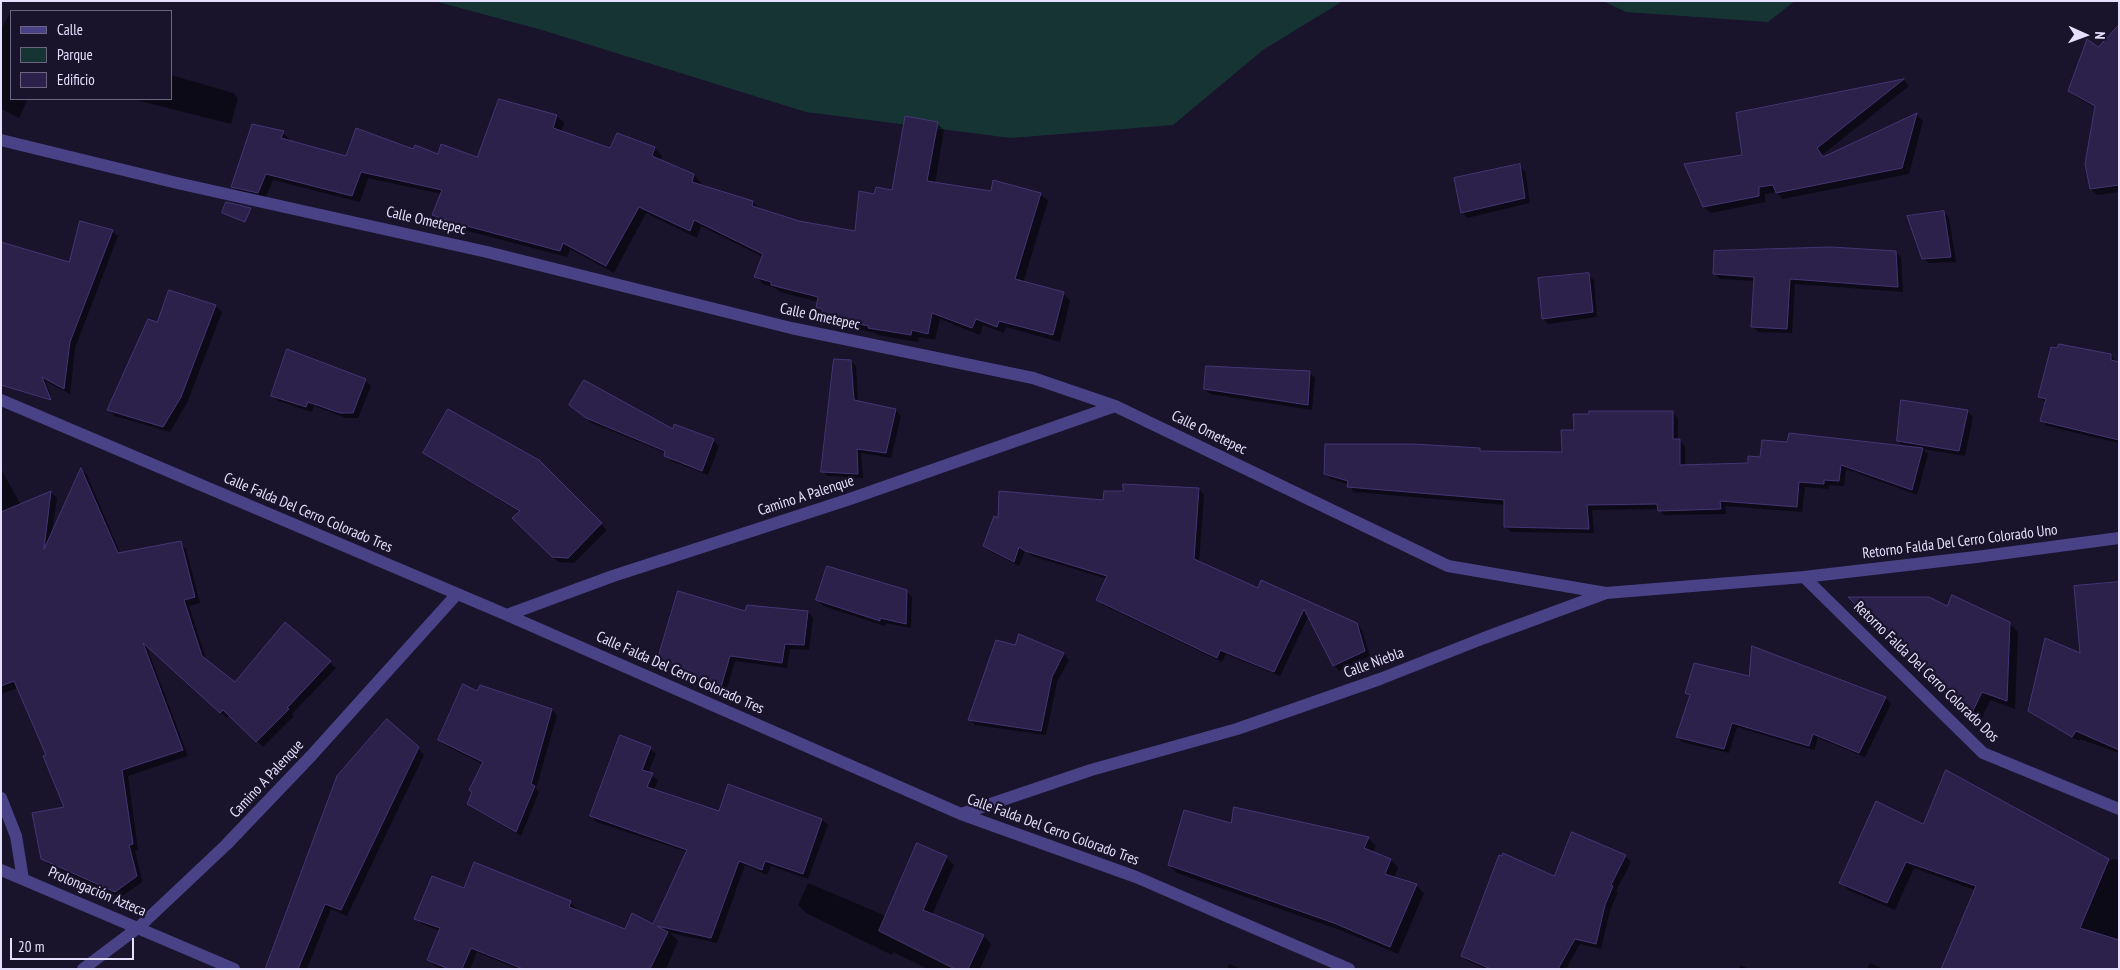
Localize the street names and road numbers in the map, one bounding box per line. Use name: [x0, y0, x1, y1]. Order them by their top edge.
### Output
street label: Calle Ometepec: [384, 203, 468, 239]
street label: Calle Ometepec: [778, 300, 862, 334]
street label: Calle Ometepec: [1168, 407, 1250, 459]
street label: Calle Falda Del Cerro Colorado Tres: [221, 469, 395, 557]
street label: Camino A Palenque: [756, 472, 856, 520]
street label: Retorno Falda Del Cerro Colorado Uno: [1861, 521, 2059, 563]
street label: Retorno Falda Del Cerro Colorado Dos: [1850, 598, 2002, 746]
street label: Calle Falda Del Cerro Colorado Tres: [593, 628, 767, 718]
street label: Calle Niebla: [1342, 644, 1406, 682]
street label: Camino A Palenque: [226, 736, 308, 822]
street label: Calle Falda Del Cerro Colorado Tres: [965, 790, 1141, 870]
street label: Prolongación Azteca: [45, 863, 149, 921]

